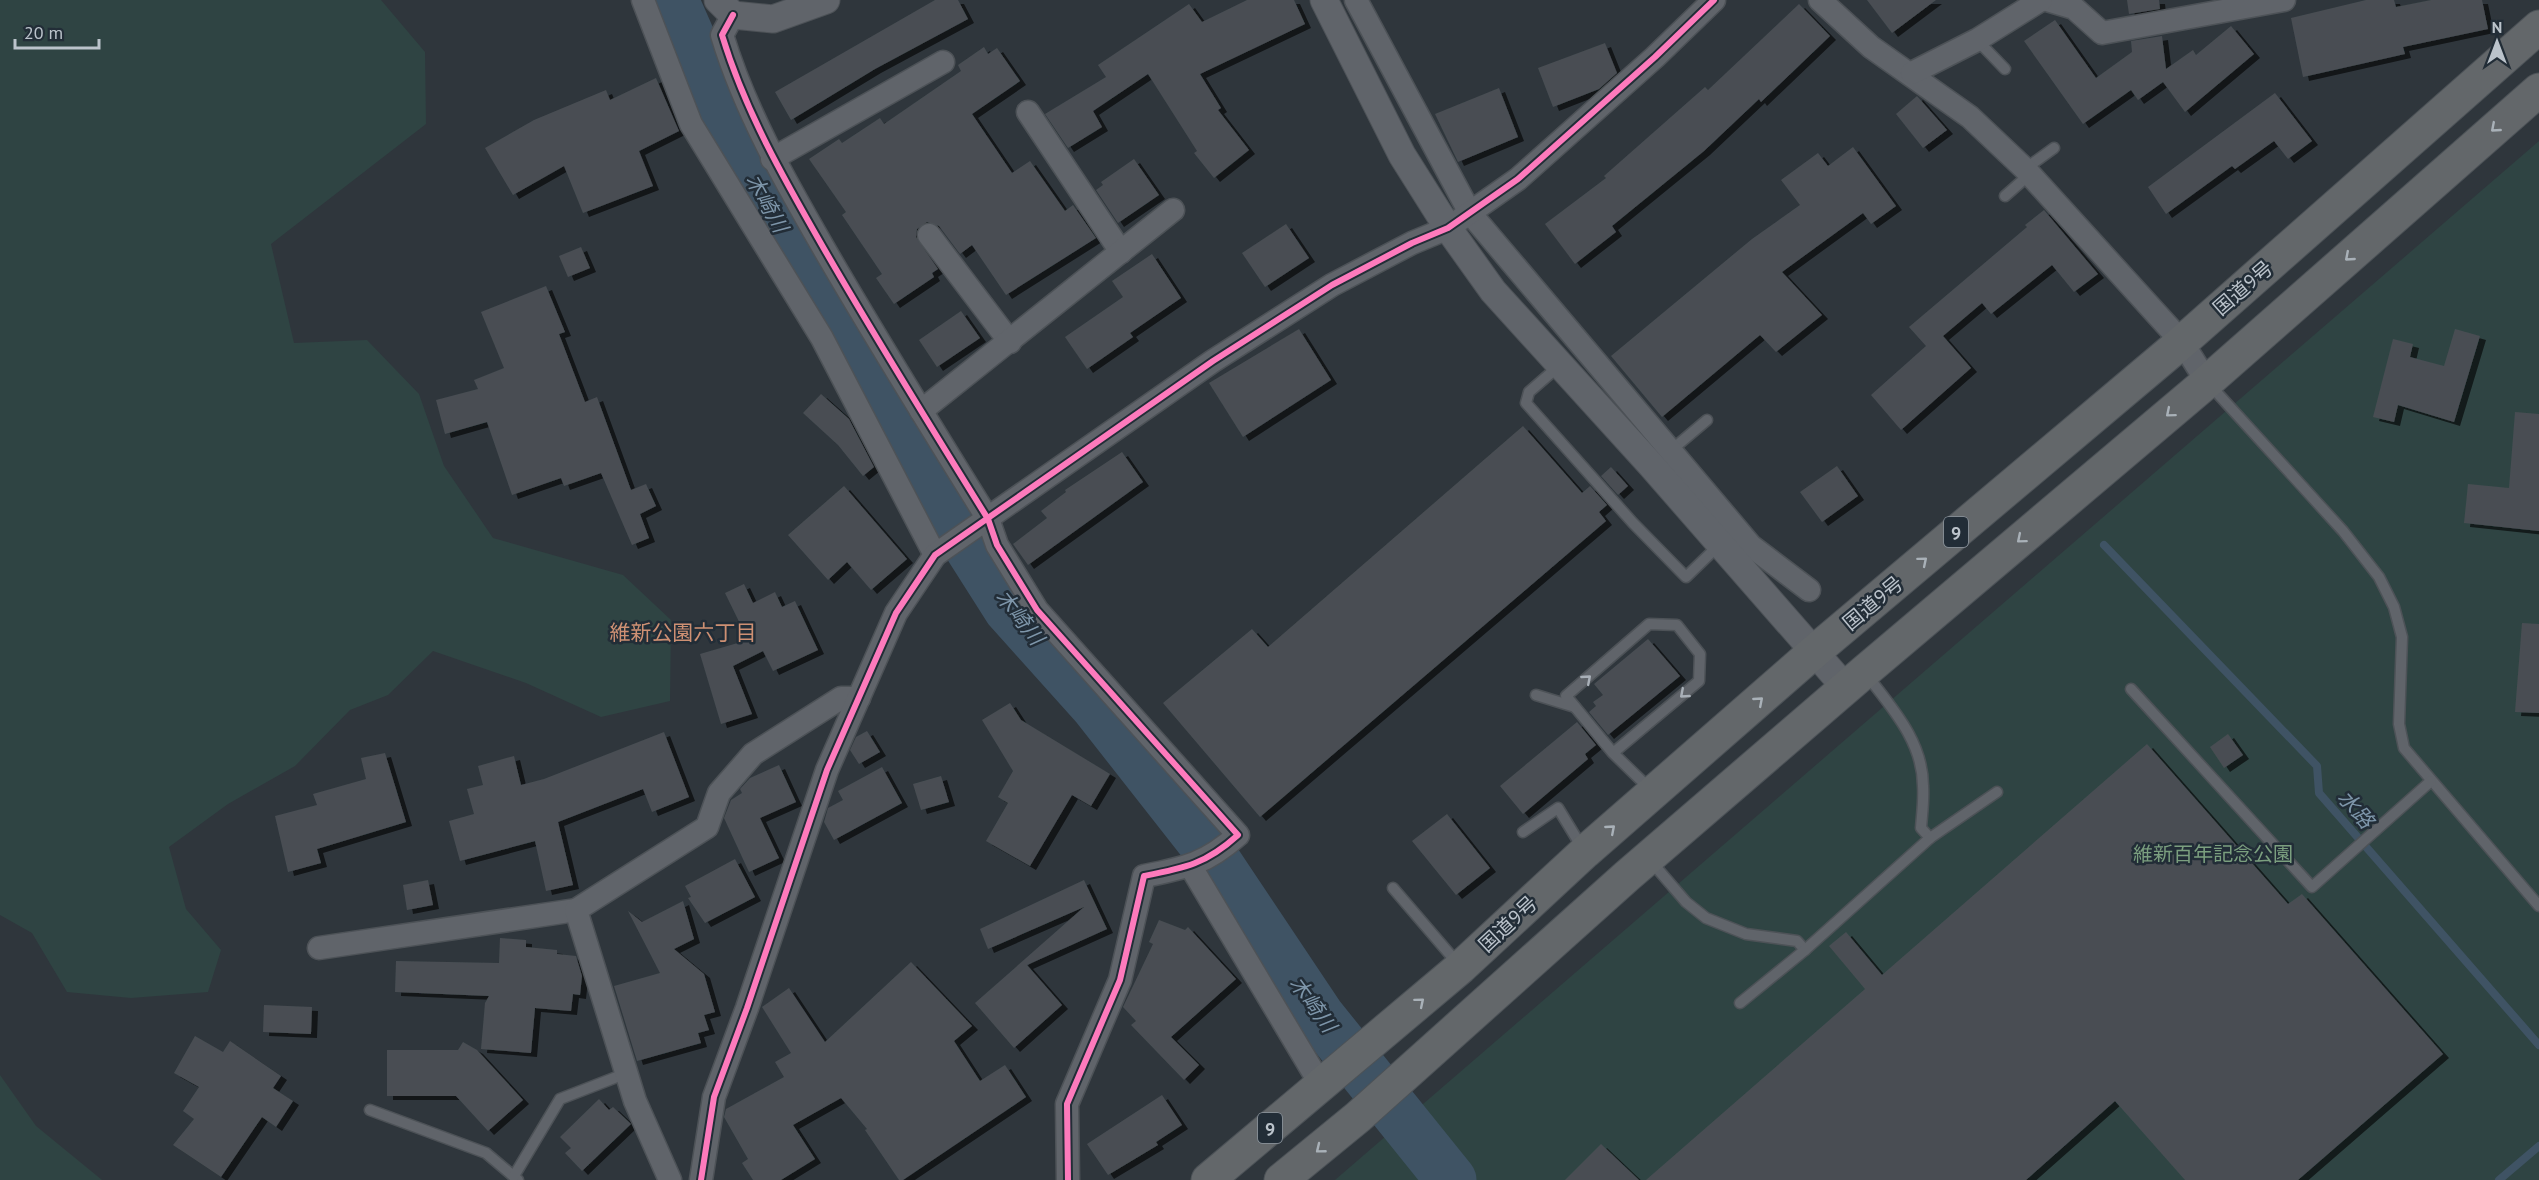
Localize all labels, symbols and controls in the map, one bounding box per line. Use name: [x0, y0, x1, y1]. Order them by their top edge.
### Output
scale bar: [15, 12, 99, 50]
north arrow: [2467, 12, 2527, 72]
text: N: [2492, 17, 2502, 37]
text: 20 m: [24, 21, 63, 44]
one-way arrow: [2491, 121, 2502, 132]
water label: 木崎川: [740, 169, 795, 239]
one-way arrow: [2345, 250, 2356, 261]
street label: 国道9号: [2208, 255, 2278, 321]
one-way arrow: [2166, 406, 2177, 417]
road number: 9: [1944, 517, 1968, 547]
one-way arrow: [2017, 532, 2028, 543]
one-way arrow: [1916, 557, 1927, 568]
street label: 国道9号: [1837, 570, 1909, 636]
water label: 木崎川: [990, 584, 1051, 652]
district label: 維新公園六丁目: [610, 619, 757, 646]
one-way arrow: [1580, 675, 1591, 686]
one-way arrow: [1680, 687, 1691, 698]
one-way arrow: [1752, 697, 1762, 708]
water label: 水路: [2332, 784, 2381, 835]
one-way arrow: [1605, 825, 1615, 836]
park label: 維新百年記念公園: [2133, 841, 2293, 867]
street label: 国道9号: [1473, 890, 1543, 958]
water label: 木崎川: [1284, 971, 1344, 1039]
one-way arrow: [1413, 998, 1424, 1009]
road number: 9: [1258, 1113, 1282, 1143]
one-way arrow: [1315, 1141, 1326, 1152]

